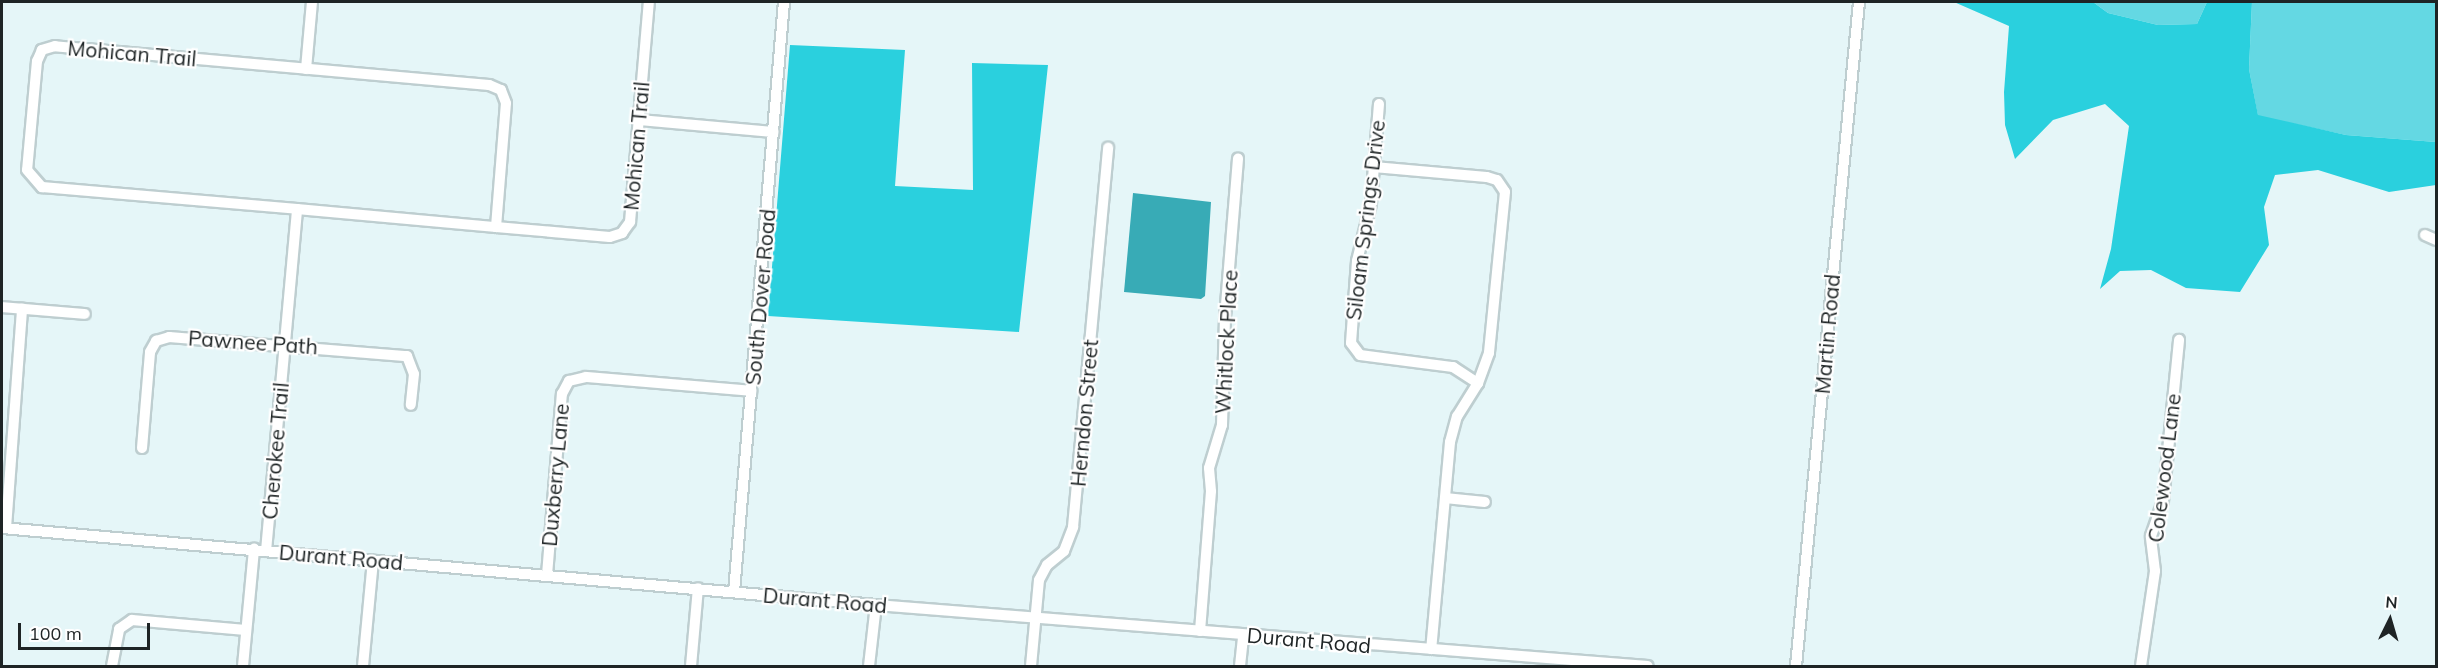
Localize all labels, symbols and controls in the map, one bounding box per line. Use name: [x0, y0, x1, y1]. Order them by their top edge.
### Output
street label: Mohican Trail: [67, 35, 197, 71]
street label: Mohican Trail: [618, 81, 654, 211]
street label: Siloam Springs Drive: [1340, 118, 1390, 322]
street label: South Dover Road: [740, 208, 780, 386]
street label: Whitlock Place: [1210, 269, 1242, 415]
street label: Martin Road: [1809, 273, 1845, 395]
street label: Pawnee Path: [187, 325, 319, 359]
street label: Herndon Street: [1065, 338, 1103, 488]
street label: Cherokee Trail: [256, 381, 294, 521]
street label: Colewood Lane: [2142, 392, 2186, 544]
street label: Duxberry Lane: [536, 403, 574, 547]
street label: Durant Road: [278, 539, 404, 575]
street label: Durant Road: [762, 582, 888, 618]
north arrow: [2360, 590, 2420, 650]
text: N: [2385, 592, 2398, 613]
scale bar: [21, 611, 153, 649]
text: 100 m: [29, 622, 82, 645]
street label: Durant Road: [1246, 622, 1372, 658]

